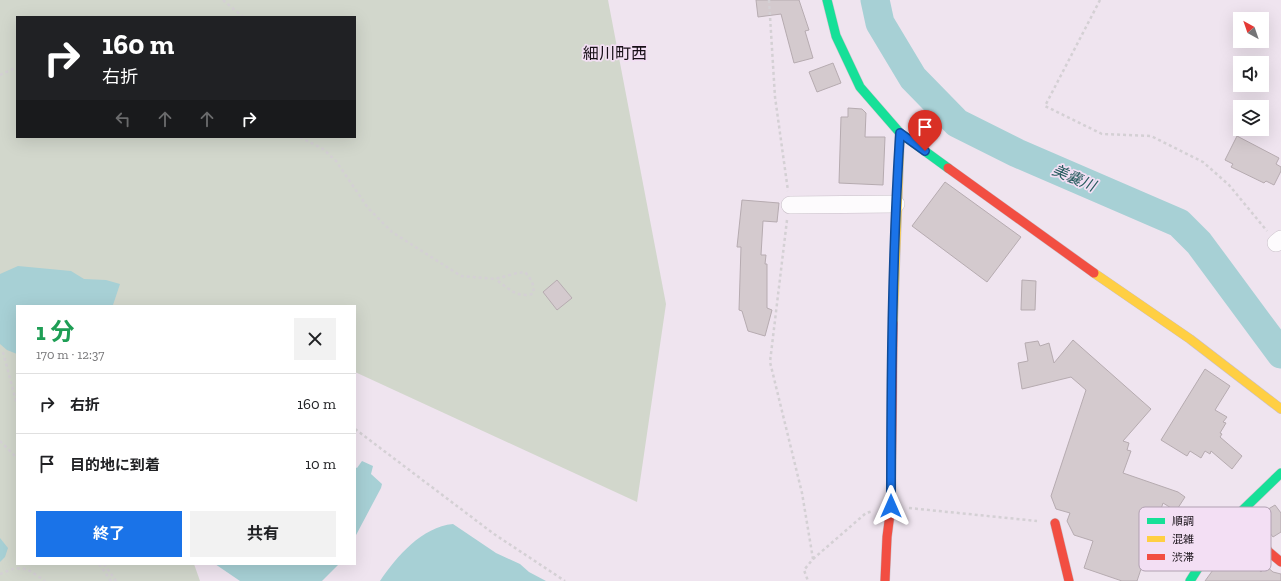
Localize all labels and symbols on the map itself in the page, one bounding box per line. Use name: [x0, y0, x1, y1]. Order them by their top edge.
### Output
north arrow: [1233, 12, 1269, 48]
district label: 細川町西: [583, 44, 647, 63]
pin: [908, 110, 942, 151]
water label: 美嚢川: [1050, 161, 1100, 196]
position arrow: [870, 485, 912, 527]
legend: [1139, 507, 1271, 571]
text: 順調: [1172, 515, 1194, 528]
text: 混雑: [1172, 533, 1194, 546]
text: 渋滞: [1172, 551, 1194, 564]

